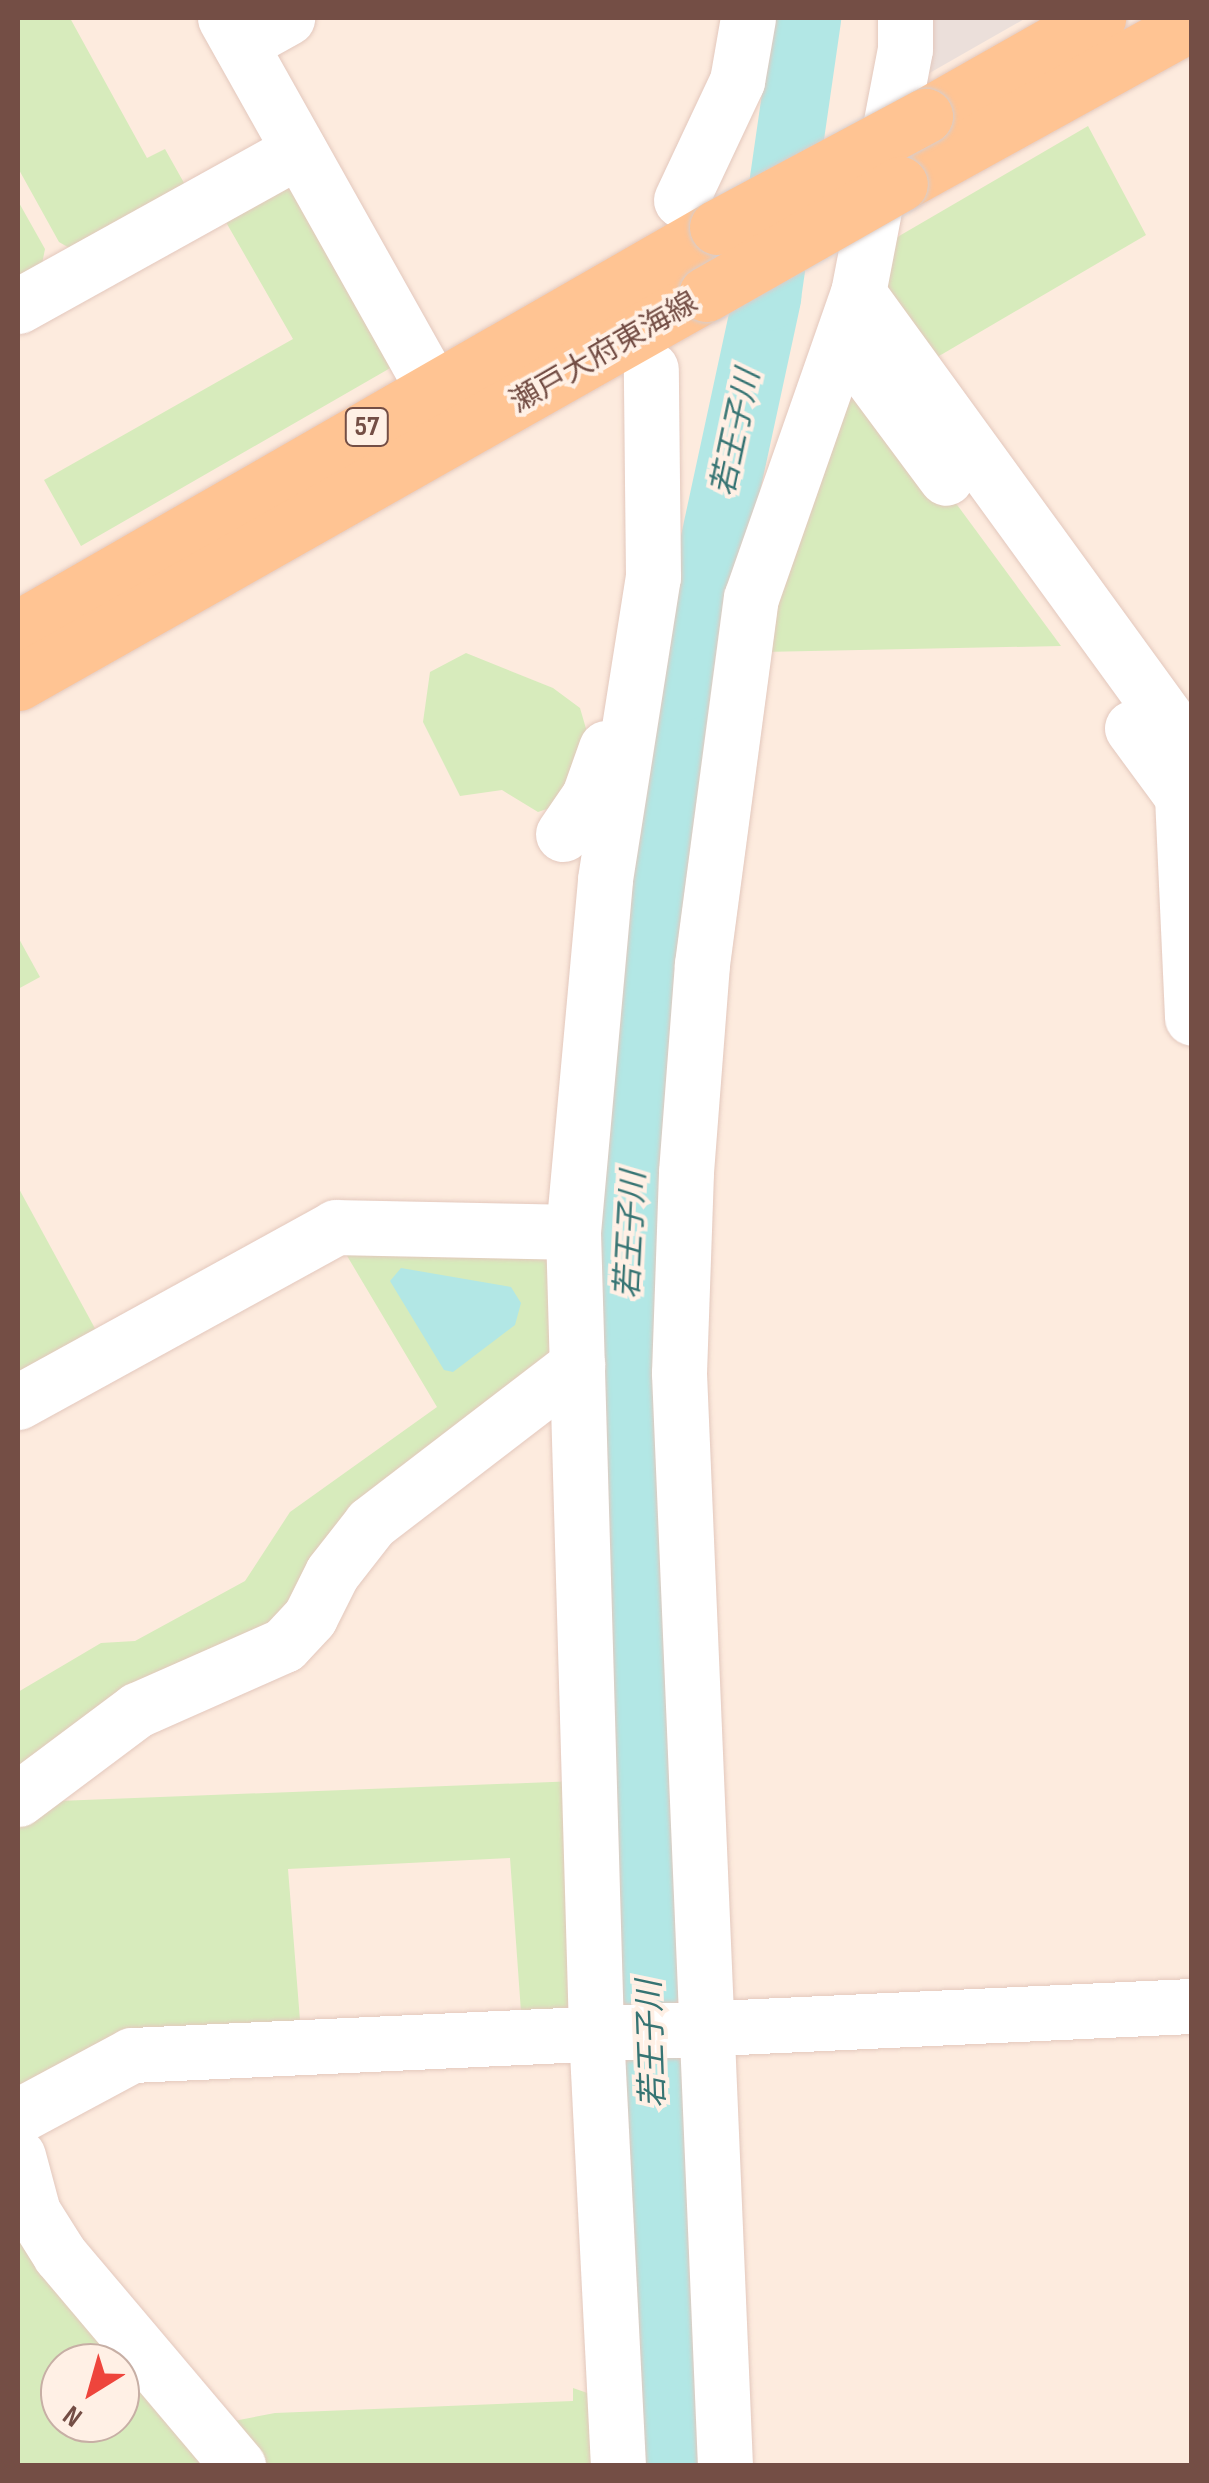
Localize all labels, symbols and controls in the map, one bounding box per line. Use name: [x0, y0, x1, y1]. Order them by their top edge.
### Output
street label: 瀬戸大府東海線: [504, 285, 704, 421]
water label: 若王子川: [705, 366, 769, 500]
road number: 57: [344, 404, 390, 450]
water label: 若王子川: [609, 1170, 655, 1300]
water label: 若王子川: [632, 1979, 674, 2109]
north arrow: [40, 2343, 140, 2443]
text: N: [57, 2398, 89, 2433]

